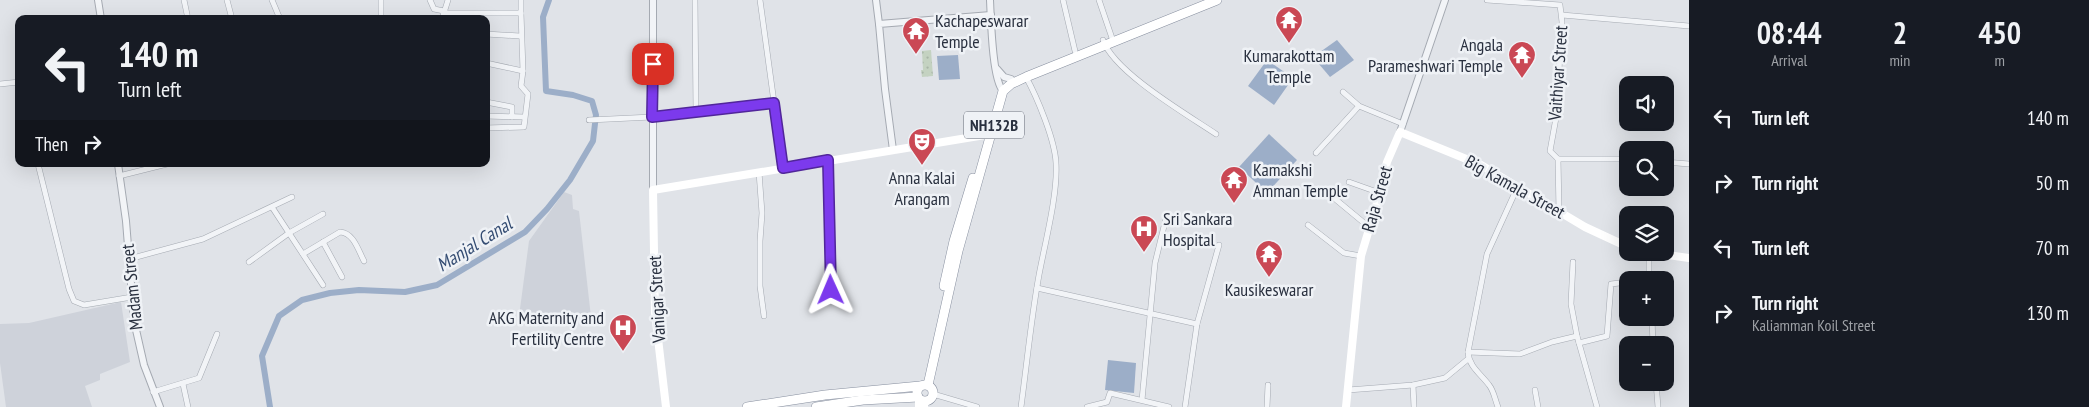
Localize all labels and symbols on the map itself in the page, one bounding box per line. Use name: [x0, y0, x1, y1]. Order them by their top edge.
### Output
temple icon: Kumarakottam Temple: [1274, 5, 1304, 44]
place label: Kachapeswarar Temple: [935, 9, 1029, 53]
temple icon: Kachapeswarar Temple: [901, 16, 931, 55]
street label: Vaithiyar Street: [1543, 25, 1572, 122]
place label: Angala Parameshwari Temple: [1368, 33, 1503, 77]
temple icon: Angala Parameshwari Temple: [1507, 40, 1537, 79]
pin: [632, 43, 674, 85]
place label: Kumarakottam Temple: [1244, 44, 1334, 88]
road number: NH132B: [964, 112, 1024, 138]
theatre icon: Anna Kalai Arangam: [907, 127, 937, 166]
street label: Big Kamala Street: [1461, 150, 1569, 224]
place label: Kamakshi Amman Temple: [1253, 158, 1348, 202]
street label: Raja Street: [1356, 163, 1397, 235]
temple icon: Kamakshi Amman Temple: [1219, 165, 1249, 204]
place label: Anna Kalai Arangam: [889, 166, 955, 210]
place label: Sri Sankara Hospital: [1163, 207, 1232, 251]
water label: Manjal Canal: [432, 211, 518, 277]
hospital icon: Sri Sankara Hospital: [1129, 214, 1159, 253]
temple icon: Kausikeswarar: [1254, 239, 1284, 278]
street label: Madam Street: [116, 243, 147, 331]
street label: Vanigar Street: [643, 255, 670, 344]
position arrow: [804, 263, 856, 315]
place label: Kausikeswarar: [1225, 278, 1313, 301]
place label: AKG Maternity and Fertility Centre: [489, 306, 604, 350]
hospital icon: AKG Maternity and Fertility Centre: [608, 313, 638, 352]

